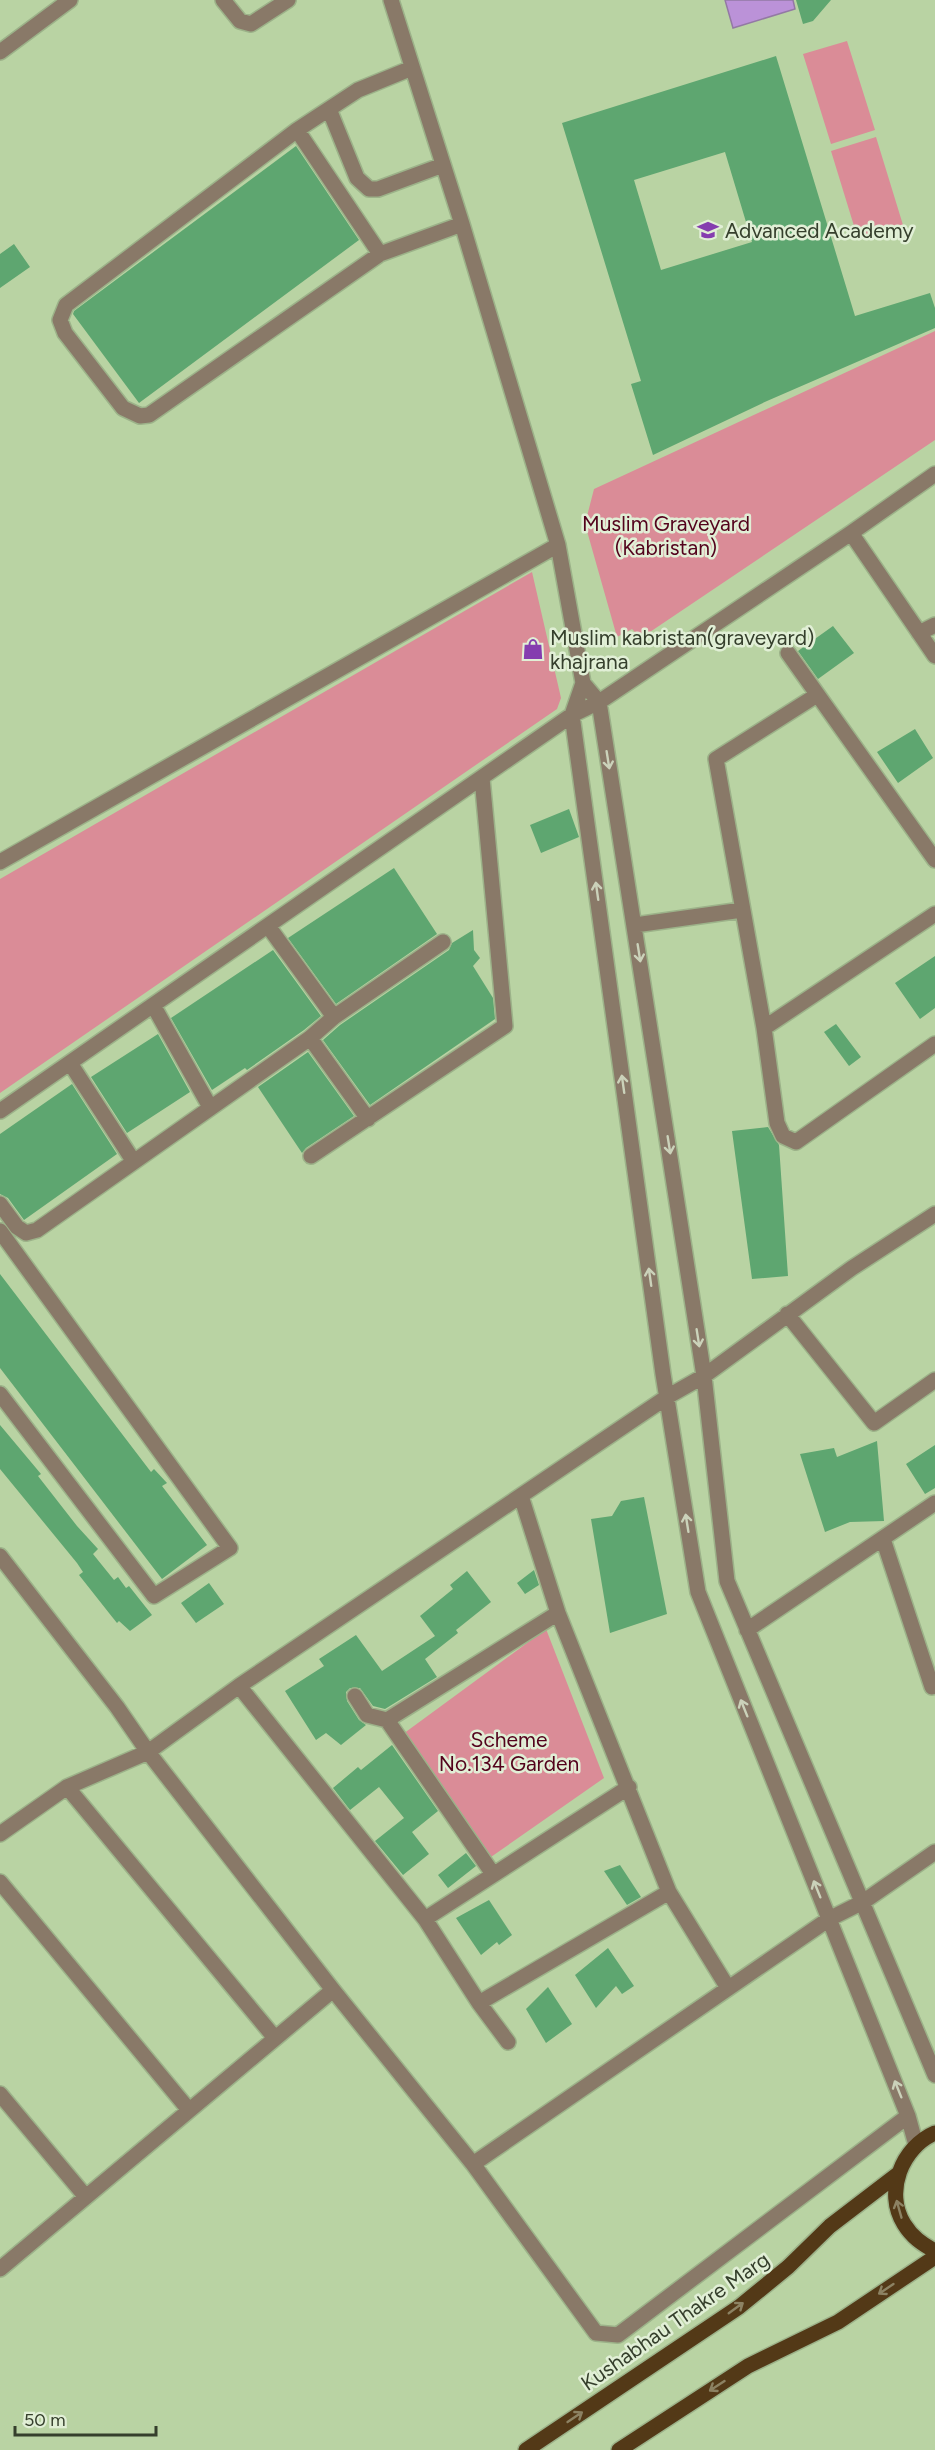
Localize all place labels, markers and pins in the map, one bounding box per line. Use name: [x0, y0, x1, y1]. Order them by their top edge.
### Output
school or university icon: Advanced Academy: [696, 218, 720, 242]
place label: Advanced Academy: [725, 218, 914, 243]
place label: Muslim kabristan(graveyard) khajrana: [550, 625, 814, 674]
shop icon: Muslim kabristan(graveyard) khajrana: [521, 637, 545, 661]

